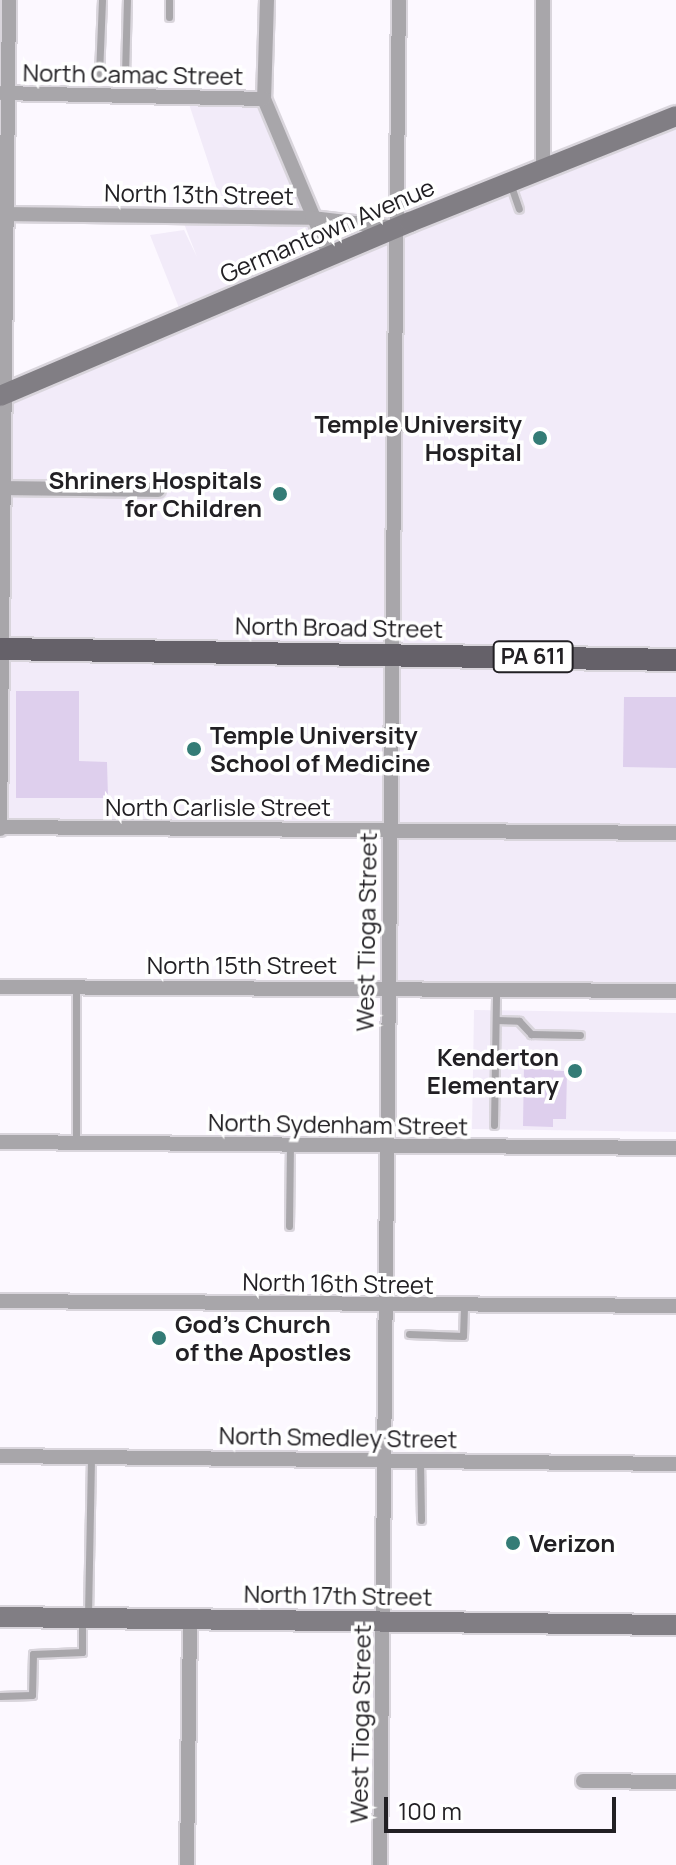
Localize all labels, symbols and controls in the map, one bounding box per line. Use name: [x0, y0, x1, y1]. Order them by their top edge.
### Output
street label: North Camac Street: [22, 58, 244, 90]
street label: Germantown Avenue: [216, 172, 438, 288]
street label: North 13th Street: [104, 178, 294, 210]
place label: Temple University Hospital: [314, 410, 522, 466]
marker: Temple University Hospital: [529, 427, 551, 449]
place label: Shriners Hospitals for Children: [48, 466, 262, 522]
marker: Shriners Hospitals for Children: [269, 483, 291, 505]
street label: North Broad Street: [235, 611, 443, 643]
road number: PA 611: [491, 639, 575, 675]
place label: Temple University School of Medicine: [210, 721, 430, 777]
marker: Temple University School of Medicine: [185, 740, 203, 758]
street label: North Carlisle Street: [105, 793, 331, 821]
street label: West Tioga Street: [350, 832, 382, 1032]
street label: North 15th Street: [147, 951, 337, 979]
place label: Kenderton Elementary: [427, 1043, 559, 1099]
marker: Kenderton Elementary: [566, 1062, 584, 1080]
street label: North Sydenham Street: [208, 1107, 468, 1141]
street label: North 16th Street: [242, 1267, 434, 1299]
place label: God's Church of the Apostles: [175, 1310, 351, 1366]
marker: God's Church of the Apostles: [150, 1329, 168, 1347]
street label: North Smedley Street: [218, 1421, 458, 1453]
place label: Verizon: [529, 1529, 615, 1557]
marker: Verizon: [504, 1534, 522, 1552]
street label: North 17th Street: [244, 1579, 432, 1611]
street label: West Tioga Street: [344, 1624, 376, 1824]
scale bar: [388, 1781, 620, 1831]
text: 100 m: [398, 1794, 462, 1827]

